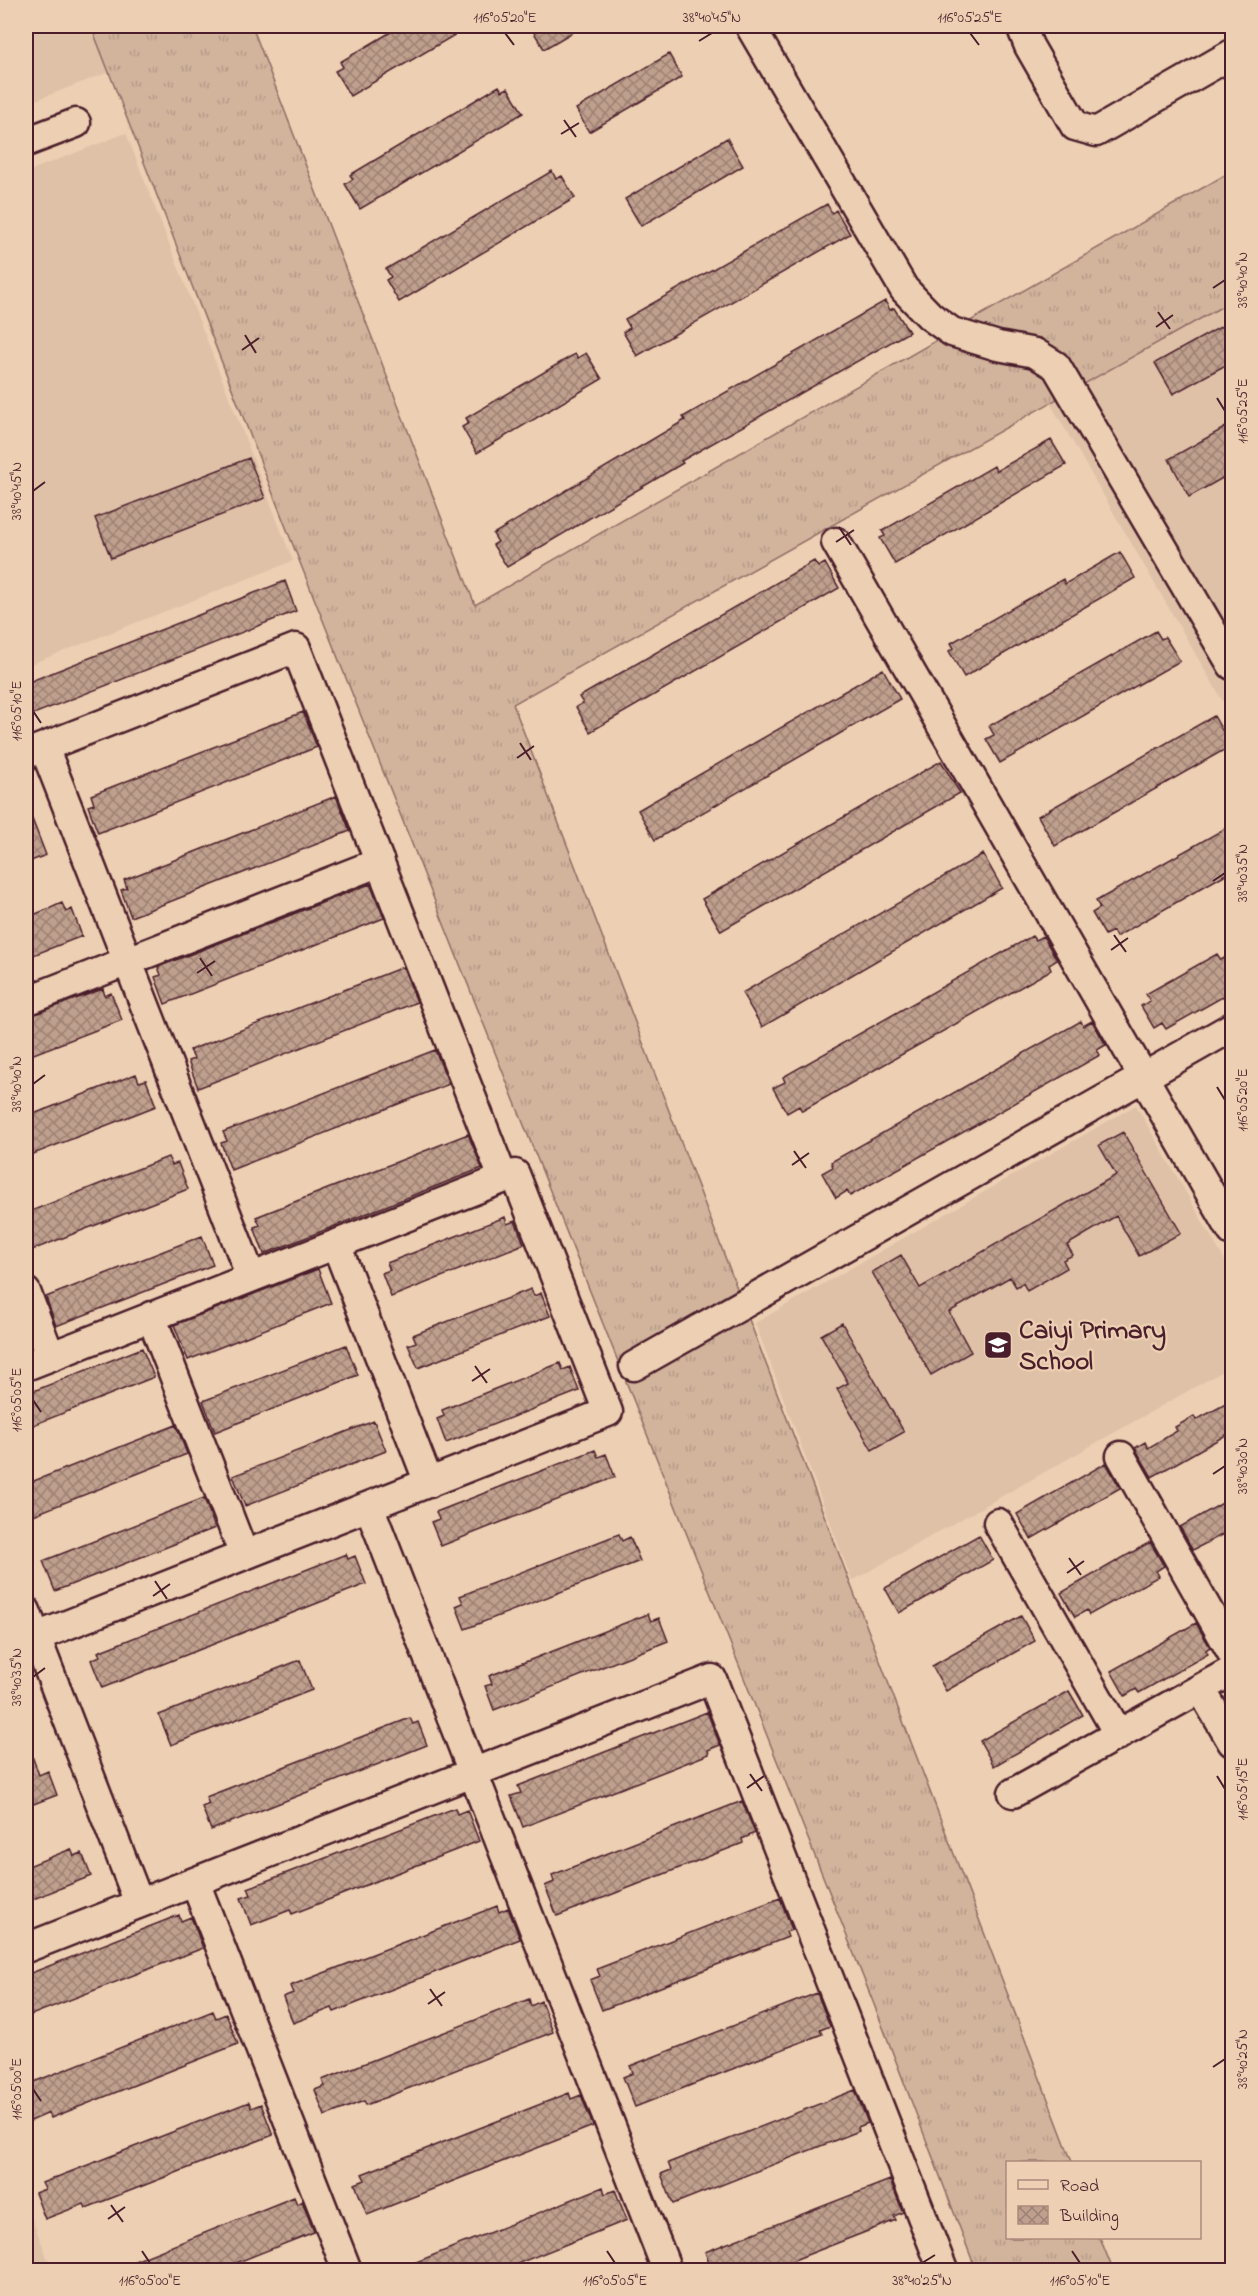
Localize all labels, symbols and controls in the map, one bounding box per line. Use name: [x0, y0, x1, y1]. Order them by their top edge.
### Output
text: 116°05'20"E: [473, 7, 537, 29]
text: 38°40'45"N: [683, 7, 741, 29]
text: 116°05'25"E: [937, 7, 1003, 29]
text: 38°40'40"N: [1232, 252, 1254, 308]
text: 116°05'25"E: [1232, 378, 1254, 444]
text: 38°40'45"N: [6, 462, 28, 520]
text: 116°05'10"E: [6, 681, 28, 741]
text: 38°40'35"N: [1232, 844, 1254, 902]
text: 38°40'40"N: [6, 1056, 28, 1112]
text: 116°05'20"E: [1232, 1068, 1254, 1132]
place label: Caiyi Primary School: [1019, 1312, 1166, 1382]
school or university icon: Caiyi Primary School: [982, 1329, 1014, 1361]
text: 116°05'05"E: [6, 1368, 28, 1432]
text: 38°40'30"N: [1232, 1438, 1254, 1494]
text: 38°40'35"N: [6, 1648, 28, 1706]
text: 116°05'15"E: [1232, 1758, 1254, 1820]
text: 38°40'25"N: [1232, 2029, 1254, 2089]
text: 116°05'00"E: [6, 2058, 28, 2120]
legend: [1006, 2161, 1201, 2239]
text: Road: [1060, 2174, 1099, 2200]
text: Building: [1059, 2204, 1119, 2231]
text: 116°05'00"E: [119, 2270, 181, 2292]
text: 116°05'05"E: [583, 2270, 647, 2292]
text: 38°40'25"N: [892, 2270, 952, 2292]
text: 116°05'10"E: [1050, 2270, 1110, 2292]

